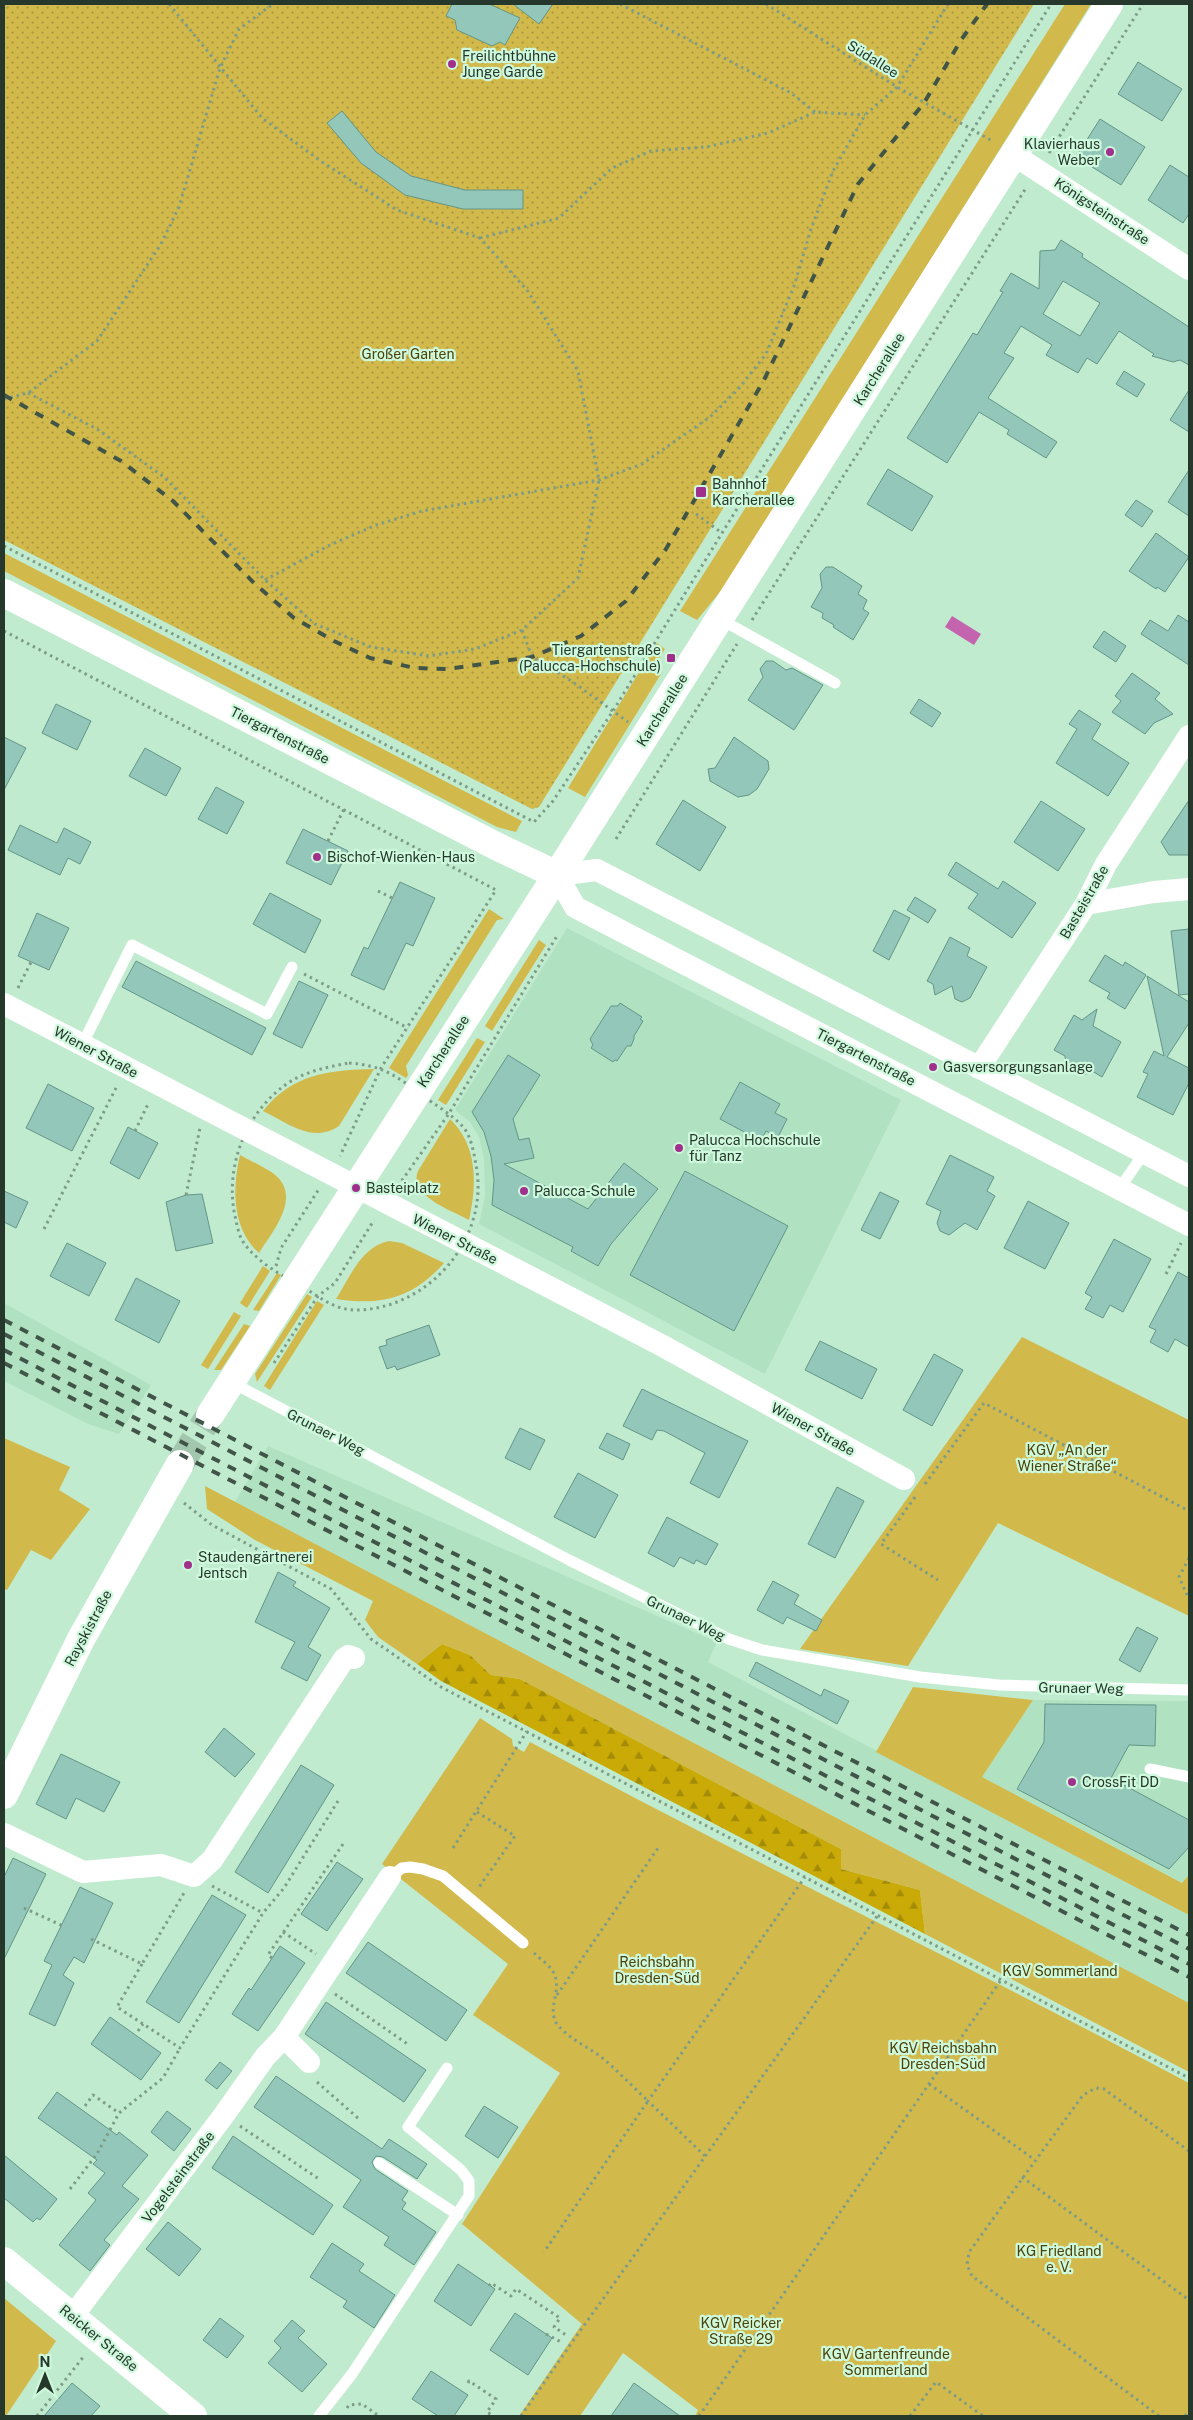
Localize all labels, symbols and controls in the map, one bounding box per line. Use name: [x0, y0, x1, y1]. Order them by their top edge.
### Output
street label: Südallee: [844, 37, 902, 81]
place label: Freilichtbühne Junge Garde: [462, 48, 556, 80]
marker: Freilichtbühne Junge Garde: [446, 58, 458, 70]
place label: Klavierhaus Weber: [1024, 136, 1100, 168]
marker: Klavierhaus Weber: [1104, 146, 1116, 158]
street label: Königsteinstraße: [1051, 174, 1153, 248]
street label: Karcherallee: [850, 330, 908, 408]
park label: Großer Garten: [361, 346, 455, 362]
place label: Bahnhof Karcherallee: [712, 476, 795, 508]
marker: Bahnhof Karcherallee: [694, 485, 708, 499]
place label: Tiergartenstraße (Palucca-Hochschule): [519, 642, 661, 674]
marker: Tiergartenstraße (Palucca-Hochschule): [665, 652, 677, 664]
street label: Karcherallee: [633, 671, 691, 749]
street label: Tiergartenstraße: [228, 703, 332, 767]
place label: Bischof-Wienken-Haus: [327, 849, 475, 865]
marker: Bischof-Wienken-Haus: [311, 851, 323, 863]
street label: Basteistraße: [1057, 862, 1112, 942]
street label: Karcherallee: [414, 1012, 472, 1090]
street label: Wiener Straße: [51, 1023, 141, 1081]
street label: Tiergartenstraße: [814, 1025, 918, 1089]
place label: Gasversorgungsanlage: [943, 1059, 1093, 1075]
marker: Gasversorgungsanlage: [927, 1061, 939, 1073]
place label: Palucca Hochschule für Tanz: [689, 1132, 821, 1164]
marker: Palucca Hochschule für Tanz: [673, 1142, 685, 1154]
place label: Basteiplatz: [366, 1180, 439, 1196]
marker: Basteiplatz: [350, 1182, 362, 1194]
place label: Palucca-Schule: [534, 1183, 636, 1199]
marker: Palucca-Schule: [518, 1185, 530, 1197]
street label: Wiener Straße: [410, 1211, 500, 1267]
street label: Wiener Straße: [768, 1399, 858, 1459]
street label: Grunaer Weg: [284, 1405, 368, 1459]
park label: KGV „An der Wiener Straße“: [1017, 1442, 1117, 1474]
place label: Staudengärtnerei Jentsch: [198, 1549, 312, 1581]
marker: Staudengärtnerei Jentsch: [182, 1559, 194, 1571]
street label: Rayskistraße: [61, 1587, 115, 1669]
street label: Grunaer Weg: [644, 1592, 728, 1644]
street label: Grunaer Weg: [1038, 1679, 1124, 1697]
place label: CrossFit DD: [1082, 1774, 1159, 1790]
marker: CrossFit DD: [1066, 1776, 1078, 1788]
park label: Reichsbahn Dresden-Süd: [614, 1954, 700, 1986]
park label: KGV Sommerland: [1002, 1963, 1118, 1979]
park label: KGV Reichsbahn Dresden-Süd: [889, 2040, 997, 2072]
street label: Vogelsteinstraße: [138, 2128, 218, 2226]
park label: KG Friedland e. V.: [1016, 2243, 1102, 2275]
street label: Reicker Straße: [57, 2302, 141, 2375]
park label: KGV Reicker Straße 29: [700, 2315, 782, 2347]
park label: KGV Gartenfreunde Sommerland: [822, 2346, 950, 2378]
north arrow: [20, 2350, 70, 2400]
text: N: [40, 2354, 50, 2370]

